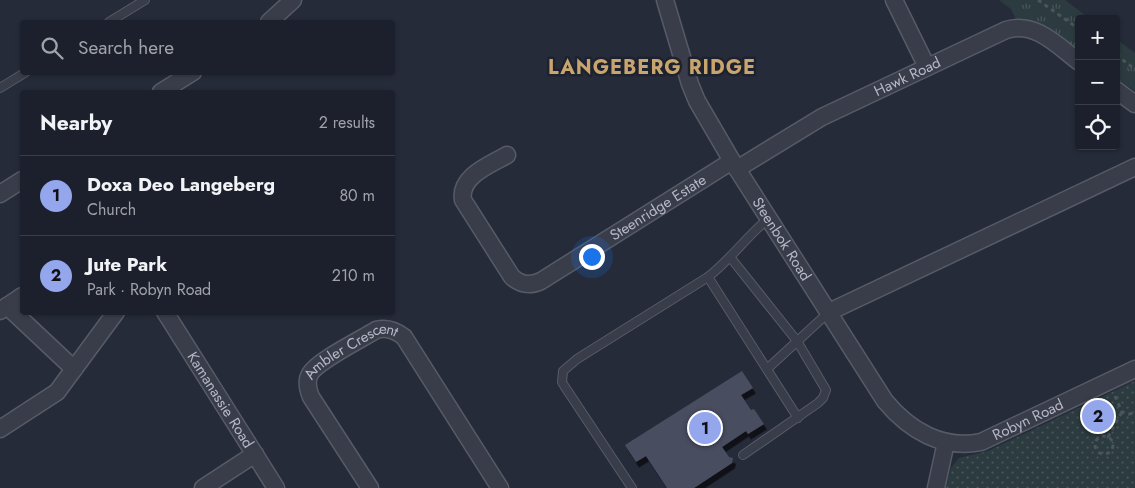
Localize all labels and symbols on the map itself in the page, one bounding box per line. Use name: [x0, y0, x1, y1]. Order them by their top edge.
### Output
street label: Hawk Road: [870, 51, 944, 102]
district label: LANGEBERG RIDGE: [548, 53, 756, 82]
street label: Steenridge Estate: [605, 169, 711, 246]
street label: Steenbok Road: [747, 193, 817, 285]
your location: [579, 244, 605, 270]
street label: Ambler Crescent: [298, 318, 403, 383]
street label: Kamanassie Road: [182, 347, 259, 453]
street label: Robyn Road: [989, 393, 1067, 446]
pin: 2: [1082, 397, 1114, 435]
pin: 1: [689, 409, 721, 447]

